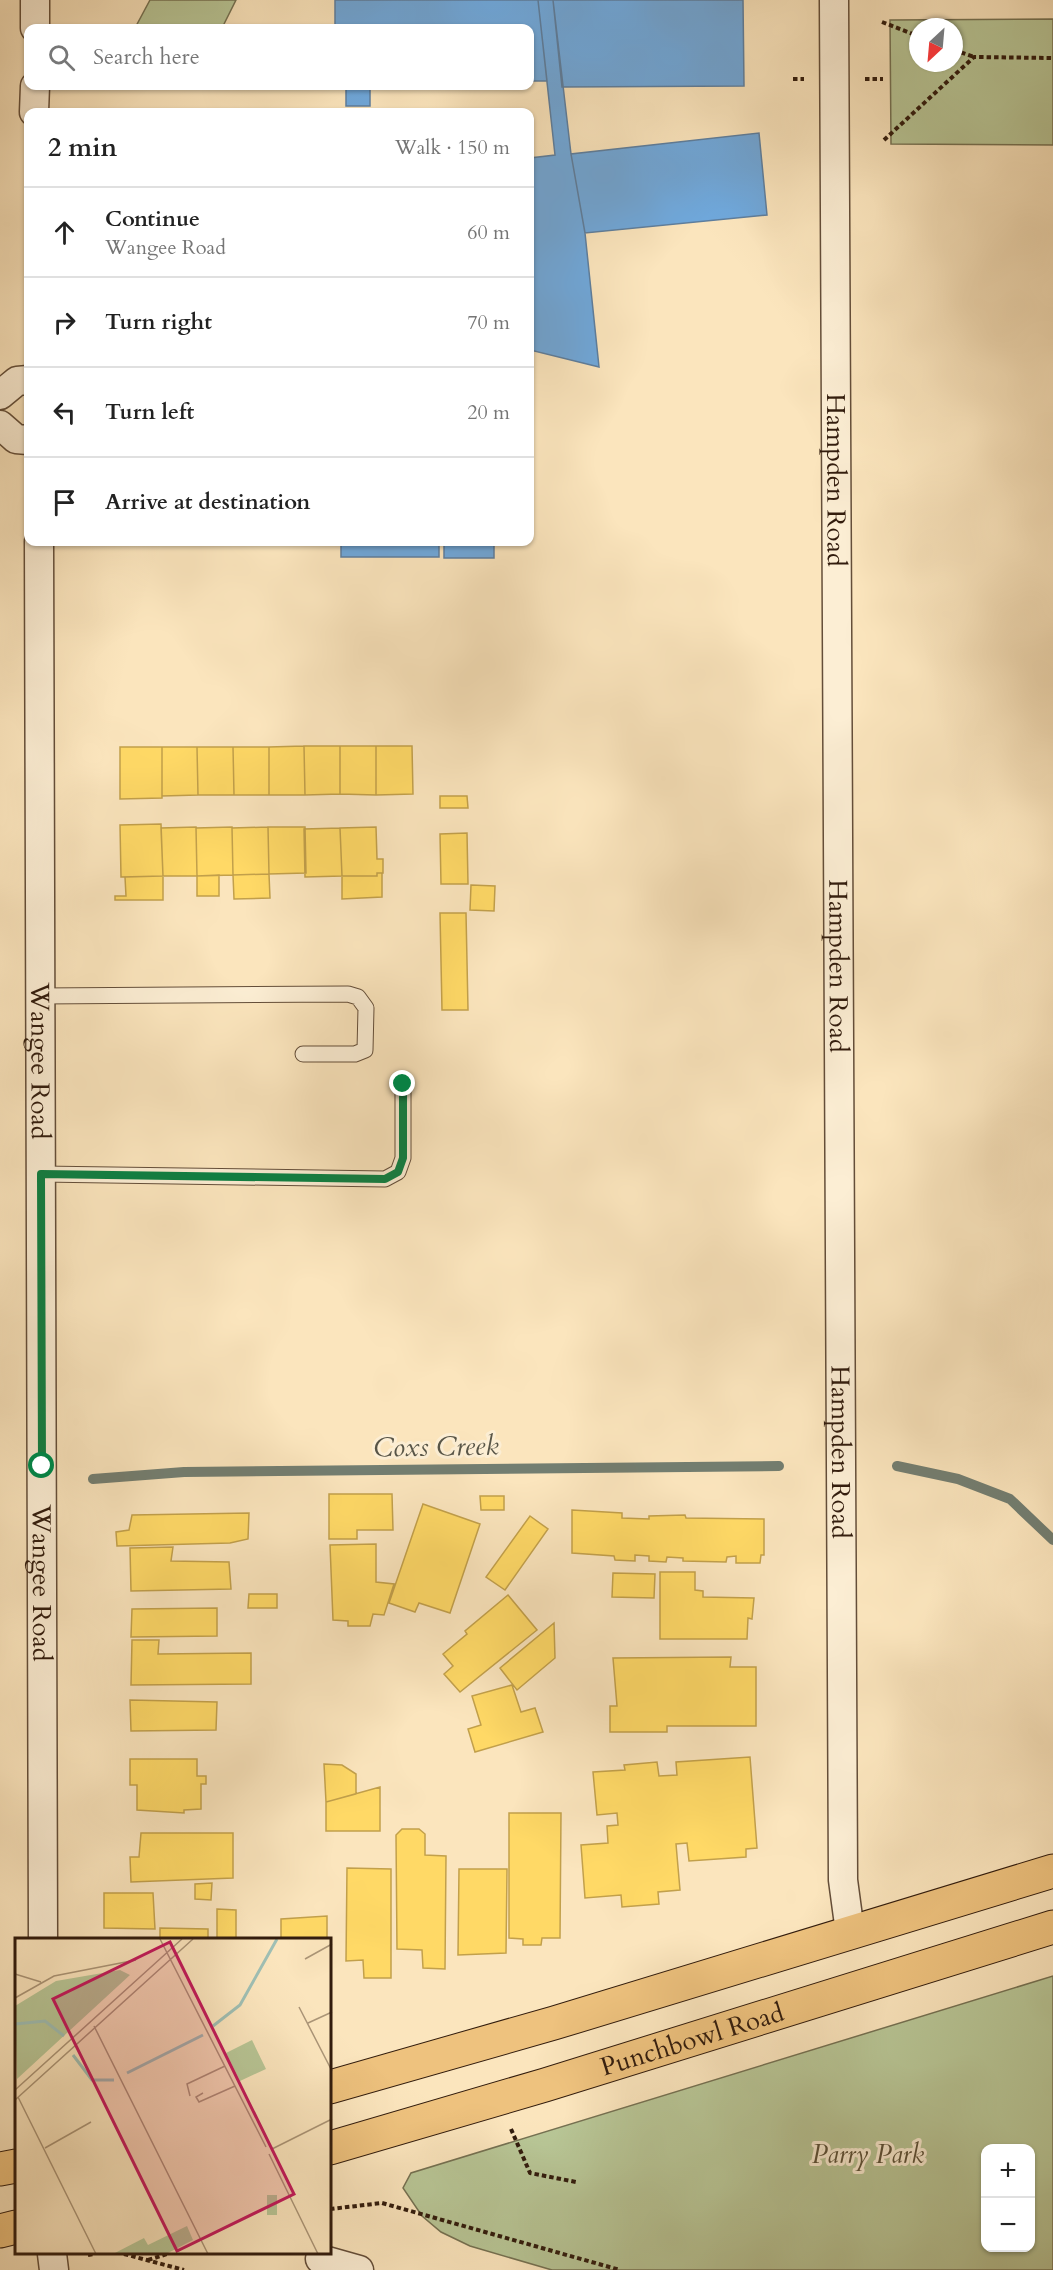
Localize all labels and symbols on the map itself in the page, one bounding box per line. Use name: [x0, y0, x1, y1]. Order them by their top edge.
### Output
north arrow: [909, 18, 963, 72]
street label: Hampden Road: [818, 393, 854, 567]
street label: Hampden Road: [821, 879, 857, 1053]
street label: Wangee Road: [23, 981, 58, 1140]
route end: [389, 1070, 415, 1096]
street label: Hampden Road: [823, 1365, 859, 1539]
water label: Coxs Creek: [373, 1427, 500, 1467]
route start: [28, 1452, 54, 1478]
street label: Wangee Road: [24, 1503, 60, 1662]
inset map: [15, 1938, 332, 2255]
street label: Punchbowl Road: [596, 1994, 788, 2084]
park label: Parry Park: [812, 2137, 924, 2172]

